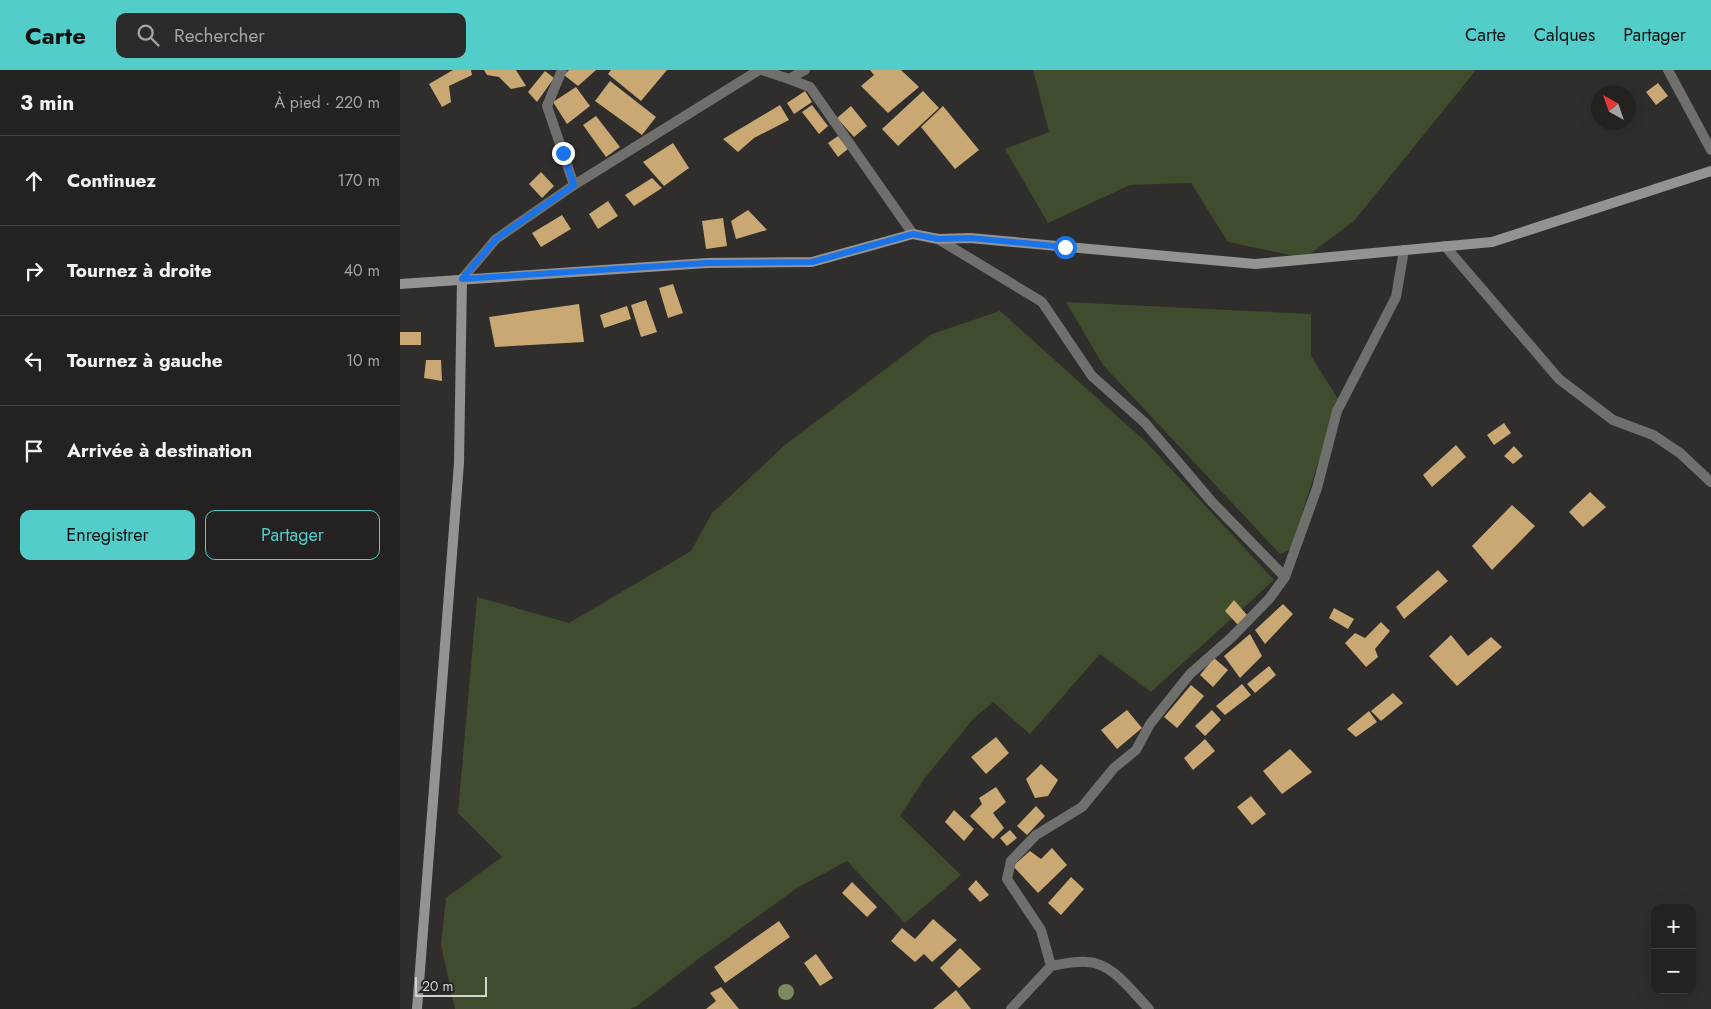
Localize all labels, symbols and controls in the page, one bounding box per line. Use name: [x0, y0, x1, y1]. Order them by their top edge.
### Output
search box: [116, 13, 466, 58]
text: Carte: [25, 18, 86, 53]
icon: search: [134, 21, 162, 49]
text: Rechercher: [174, 22, 265, 49]
text: Carte: [1465, 22, 1506, 48]
text: Calques: [1534, 22, 1595, 48]
text: Partager: [1623, 22, 1686, 48]
north arrow: [1591, 85, 1636, 130]
text: 3 min: [20, 88, 74, 118]
text: À pied · 220 m: [275, 91, 380, 114]
route end: [552, 142, 575, 165]
icon: ahead: [20, 167, 48, 195]
text: Continuez: [67, 167, 156, 194]
text: 170 m: [338, 169, 380, 192]
route start: [1054, 236, 1077, 259]
icon: right: [20, 257, 48, 285]
text: Tournez à droite: [67, 257, 212, 284]
text: 40 m: [344, 259, 380, 282]
icon: left: [20, 347, 48, 375]
text: Tournez à gauche: [67, 347, 223, 374]
text: 10 m: [346, 349, 380, 372]
icon: arrive: [20, 437, 48, 465]
text: Arrivée à destination: [67, 437, 252, 464]
button: Enregistrer: [20, 510, 195, 560]
button: Partager: [205, 510, 380, 560]
map controls: [1651, 904, 1696, 994]
button: +: [1651, 904, 1696, 949]
button: −: [1651, 949, 1696, 994]
scale bar: [415, 974, 488, 997]
text: 20 m: [422, 976, 454, 996]

